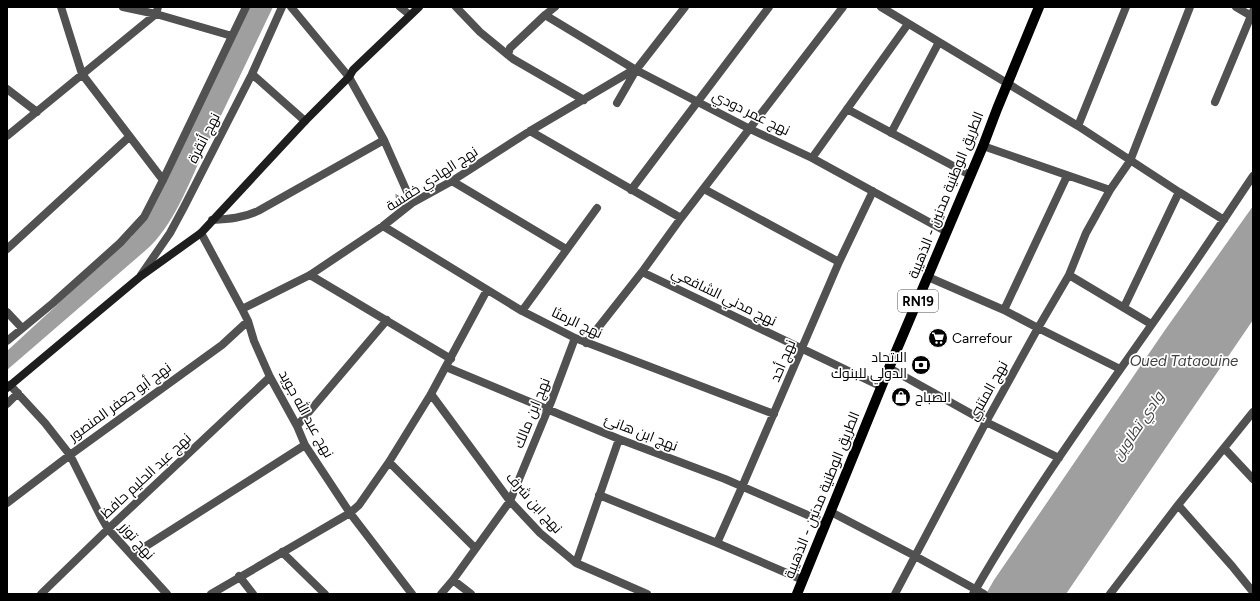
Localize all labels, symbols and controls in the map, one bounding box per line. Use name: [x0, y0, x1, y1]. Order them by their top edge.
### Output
street label: نهج عمر دودي: [708, 87, 793, 142]
street label: الطريق الوطنية مدنين - الذهيبة: [905, 109, 987, 281]
street label: نهج أنقرة: [183, 110, 224, 166]
street label: نهج الهادي خفشة: [383, 143, 483, 217]
street label: نهج مدني الشافعي: [667, 264, 779, 333]
road number: RN19: [898, 290, 938, 312]
street label: نهج الرمثا: [549, 304, 605, 342]
supermarket icon: Carrefour: [927, 327, 949, 349]
place label: Carrefour: [952, 330, 1012, 347]
street label: نهج أحد: [766, 337, 799, 385]
place label: الاتحاد الدولي للبنوك: [831, 349, 907, 385]
water label: Oued Tataouine: [1130, 352, 1238, 370]
bank icon: الاتحاد الدولي للبنوك: [910, 354, 932, 376]
street label: نهج أبو جعفر المنصور: [64, 358, 175, 445]
street label: نهج المتنبي: [965, 358, 1014, 425]
street label: نهج عبد الله جويد: [275, 367, 338, 461]
street label: نهج ابن مالك: [510, 375, 554, 451]
shop icon: الصباح: [890, 386, 912, 408]
water label: وادي تطاوين: [1108, 388, 1170, 465]
place label: الصباح: [915, 389, 951, 406]
street label: الطريق الوطنية مدنين - الذهيبة: [781, 409, 863, 581]
street label: نهج ابن هانئ: [602, 411, 680, 455]
street label: نهج عبد الحليم حافظ: [97, 430, 195, 523]
street label: نهج ابن شرف: [502, 469, 566, 537]
street label: نهج توزر: [115, 518, 158, 563]

